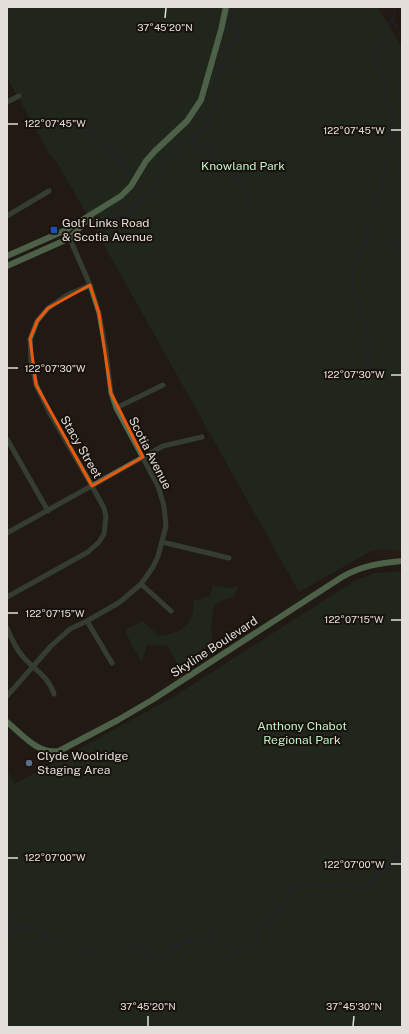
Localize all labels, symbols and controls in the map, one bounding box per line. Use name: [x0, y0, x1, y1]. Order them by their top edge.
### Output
text: 37°45'20"N: [137, 21, 193, 33]
text: 122°07'45"W: [24, 117, 86, 129]
text: 122°07'45"W: [323, 124, 385, 136]
park label: Knowland Park: [201, 159, 285, 173]
place label: Golf Links Road & Scotia Avenue: [62, 216, 153, 244]
marker: Golf Links Road & Scotia Avenue: [49, 225, 59, 235]
text: 122°07'30"W: [24, 362, 86, 374]
text: 122°07'30"W: [323, 368, 385, 380]
street label: Stacy Street: [57, 413, 105, 481]
street label: Scotia Avenue: [126, 414, 174, 492]
text: 122°07'15"W: [25, 607, 85, 619]
text: 122°07'15"W: [324, 613, 384, 625]
street label: Skyline Boulevard: [168, 614, 260, 680]
park label: Anthony Chabot Regional Park: [257, 719, 347, 747]
place label: Clyde Woolridge Staging Area: [37, 749, 129, 777]
marker: Clyde Woolridge Staging Area: [24, 758, 34, 768]
text: 122°07'00"W: [24, 851, 86, 863]
text: 122°07'00"W: [323, 858, 385, 870]
text: 37°45'20"N: [120, 1000, 176, 1012]
text: 37°45'30"N: [326, 1000, 382, 1012]

